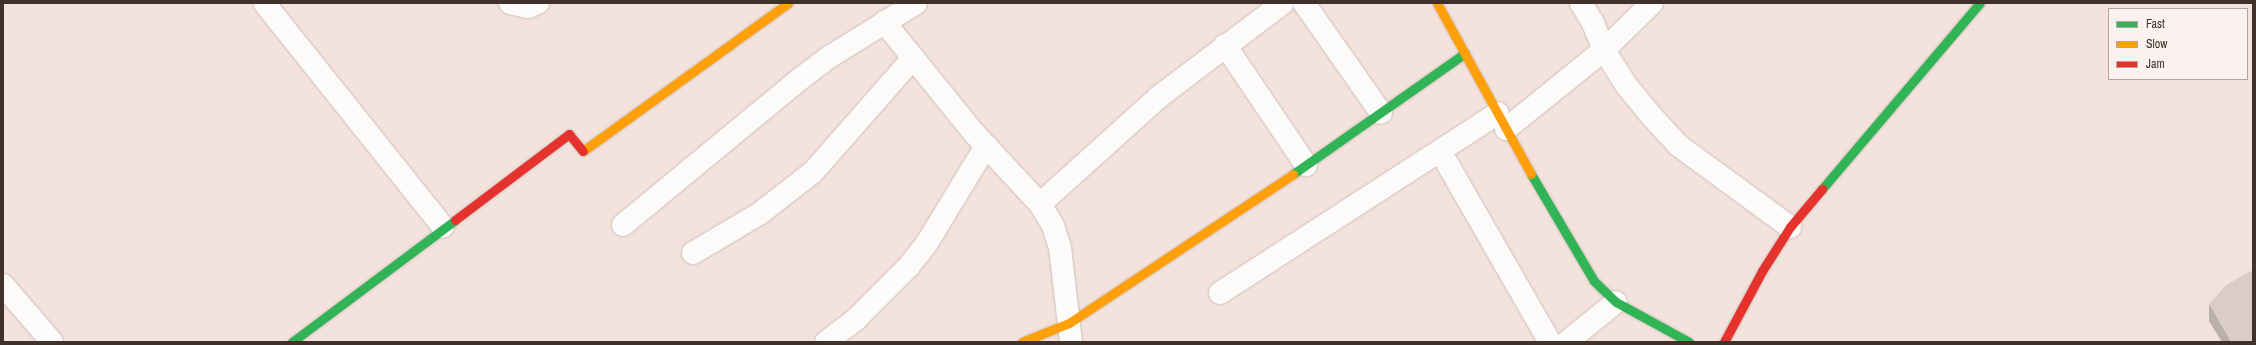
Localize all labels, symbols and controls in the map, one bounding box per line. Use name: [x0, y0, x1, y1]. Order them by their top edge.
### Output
legend: [2108, 8, 2248, 80]
text: Fast: [2146, 16, 2165, 32]
text: Slow: [2146, 36, 2167, 52]
text: Jam: [2146, 56, 2165, 72]

